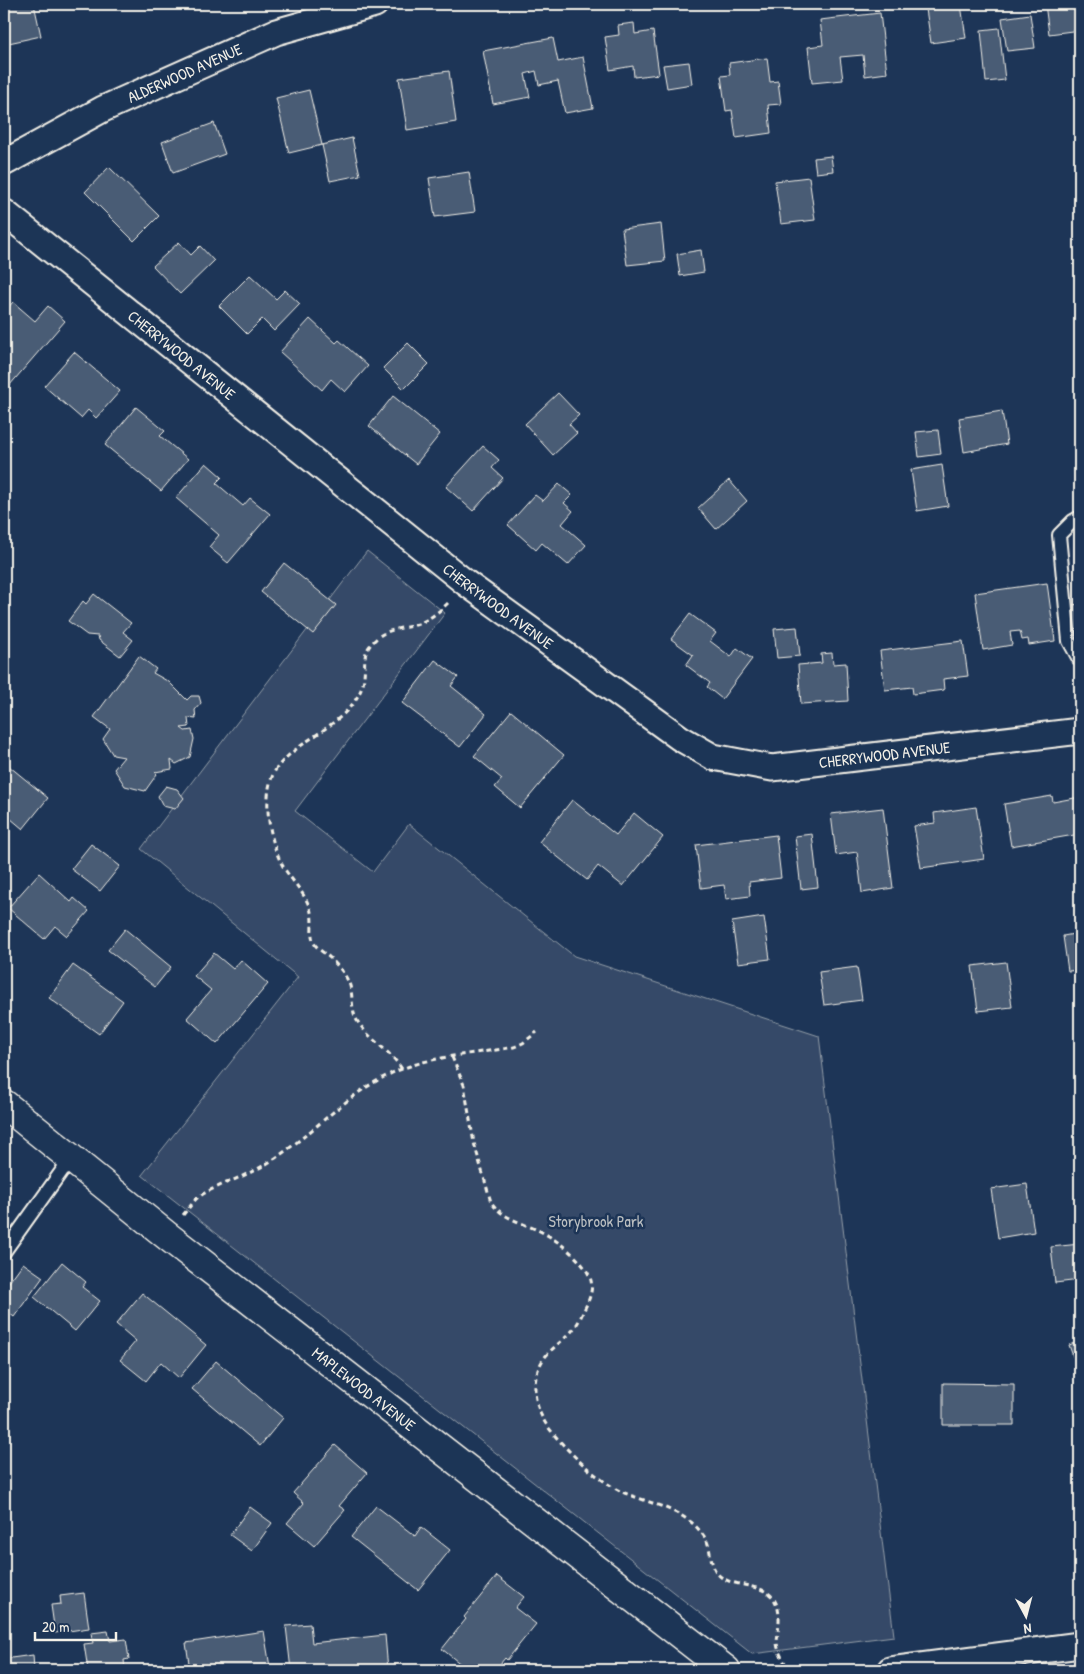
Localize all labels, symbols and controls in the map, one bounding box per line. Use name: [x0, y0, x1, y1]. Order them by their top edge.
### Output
street label: ALDERWOOD AVENUE: [124, 38, 245, 108]
street label: CHERRYWOOD AVENUE: [123, 305, 240, 405]
street label: CHERRYWOOD AVENUE: [438, 558, 558, 654]
street label: CHERRYWOOD AVENUE: [817, 736, 951, 773]
park label: Storybrook Park: [549, 1210, 644, 1232]
street label: MAPLEWOOD AVENUE: [308, 1342, 420, 1436]
north arrow: [1002, 1592, 1052, 1642]
scale bar: [35, 1609, 116, 1641]
text: 20 m: [42, 1616, 69, 1637]
text: N: [1022, 1620, 1033, 1639]

